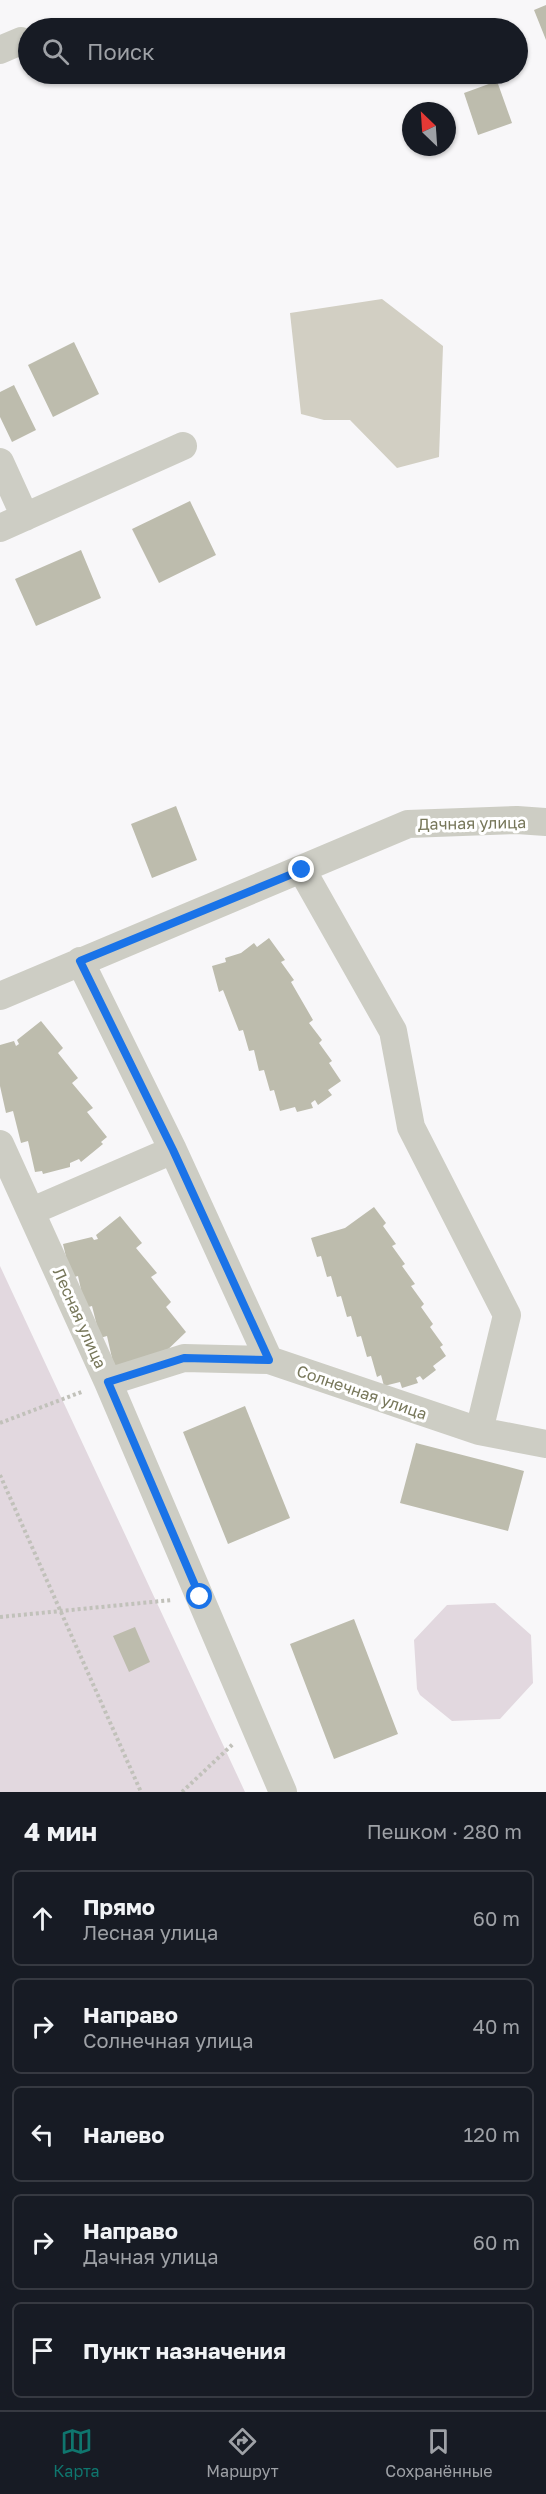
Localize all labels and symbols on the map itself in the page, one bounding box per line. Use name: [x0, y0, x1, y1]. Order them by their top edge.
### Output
north arrow: [402, 102, 456, 156]
street label: Дачная улица: [418, 812, 526, 834]
route end: [288, 856, 314, 882]
street label: Лесная улица: [49, 1264, 111, 1372]
street label: Солнечная улица: [294, 1360, 430, 1424]
route start: [186, 1583, 212, 1609]

